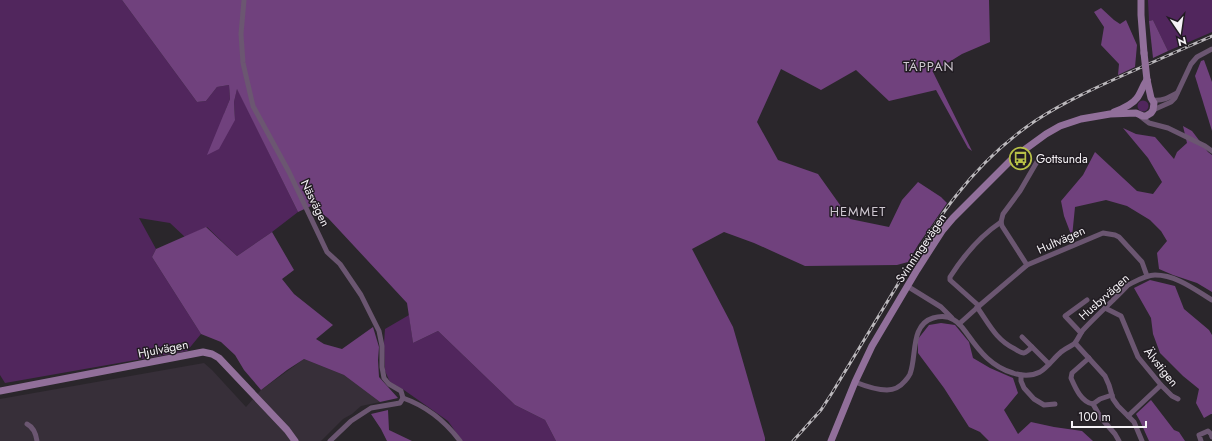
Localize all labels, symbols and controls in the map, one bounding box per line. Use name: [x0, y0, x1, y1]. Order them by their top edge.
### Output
north arrow: [1160, 12, 1200, 52]
text: N: [1176, 33, 1188, 51]
district label: TÄPPAN: [903, 57, 955, 76]
bus stop icon: Gottsunda: [1008, 146, 1034, 172]
place label: Gottsunda: [1036, 150, 1088, 168]
street label: Näsvägen: [296, 176, 334, 230]
district label: HEMMET: [830, 202, 886, 221]
street label: Svinningevägen: [891, 210, 951, 286]
street label: Hultvägen: [1034, 221, 1088, 259]
street label: Husbyvägen: [1075, 269, 1133, 325]
street label: Hjulvägen: [136, 335, 190, 363]
street label: Älvstigen: [1139, 343, 1183, 391]
scale bar: [1072, 403, 1146, 429]
text: 100 m: [1078, 408, 1111, 426]

